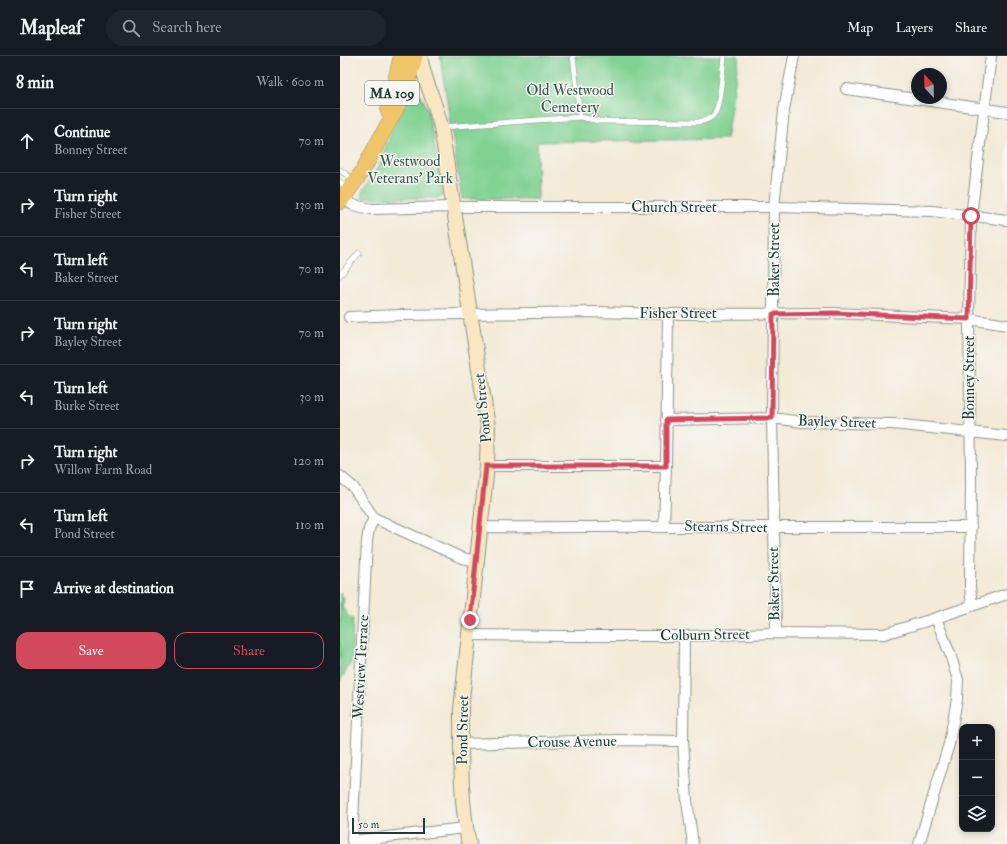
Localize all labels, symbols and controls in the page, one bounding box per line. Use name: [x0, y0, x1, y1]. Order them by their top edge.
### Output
search box: [106, 10, 386, 46]
text: Mapleaf: [20, 16, 82, 40]
icon: search: [120, 17, 142, 39]
text: Search here: [152, 18, 222, 37]
text: Map: [847, 19, 873, 36]
text: Layers: [895, 19, 933, 36]
text: Share: [955, 19, 987, 36]
north arrow: [911, 68, 947, 104]
text: 8 min: [16, 72, 54, 93]
text: Walk · 600 m: [256, 74, 324, 90]
road number: MA 109: [365, 81, 419, 105]
park label: Old Westwood Cemetery: [526, 81, 614, 117]
text: Continue: [54, 123, 110, 142]
icon: ahead: [16, 130, 38, 152]
text: 70 m: [299, 133, 324, 149]
text: Bonney Street: [54, 142, 127, 158]
park label: Westwood Veterans' Park: [367, 152, 453, 188]
text: Turn right: [54, 187, 117, 206]
icon: right: [16, 194, 38, 216]
text: 130 m: [295, 197, 324, 213]
street label: Church Street: [631, 198, 717, 217]
text: Fisher Street: [54, 206, 121, 222]
route start: [962, 207, 980, 225]
street label: Baker Street: [765, 223, 784, 297]
text: Turn left: [54, 251, 108, 270]
icon: left: [16, 258, 38, 280]
text: 70 m: [299, 261, 324, 277]
text: Baker Street: [54, 270, 118, 286]
street label: Fisher Street: [639, 304, 717, 323]
text: Turn right: [54, 315, 117, 334]
icon: right: [16, 322, 38, 344]
text: 70 m: [299, 325, 324, 341]
text: Bayley Street: [54, 334, 122, 350]
street label: Bonney Street: [960, 336, 979, 420]
street label: Pond Street: [470, 372, 496, 444]
text: Turn left: [54, 379, 108, 398]
icon: left: [16, 386, 38, 408]
text: 30 m: [300, 389, 324, 405]
text: Burke Street: [54, 398, 120, 414]
street label: Bayley Street: [798, 411, 877, 433]
text: Turn right: [54, 443, 117, 462]
icon: right: [16, 450, 38, 472]
text: 120 m: [293, 453, 324, 469]
text: Willow Farm Road: [54, 462, 152, 478]
text: Turn left: [54, 507, 108, 526]
icon: left: [16, 514, 38, 536]
text: 110 m: [295, 517, 324, 533]
street label: Stearns Street: [684, 517, 768, 537]
text: Pond Street: [54, 526, 115, 542]
street label: Baker Street: [764, 547, 784, 621]
icon: arrive: [16, 578, 38, 600]
text: Arrive at destination: [54, 579, 174, 598]
route end: [461, 611, 479, 629]
street label: Westview Terrace: [349, 614, 373, 721]
street label: Colburn Street: [660, 625, 750, 645]
button: Save: [16, 632, 166, 669]
button: Share: [174, 632, 324, 669]
street label: Pond Street: [453, 695, 473, 765]
map controls: [959, 724, 995, 832]
button: +: [959, 724, 995, 760]
street label: Crouse Avenue: [527, 732, 617, 752]
button: −: [959, 760, 995, 796]
button: layers: [959, 796, 995, 832]
scale bar: [352, 816, 425, 835]
text: 50 m: [358, 818, 379, 831]

